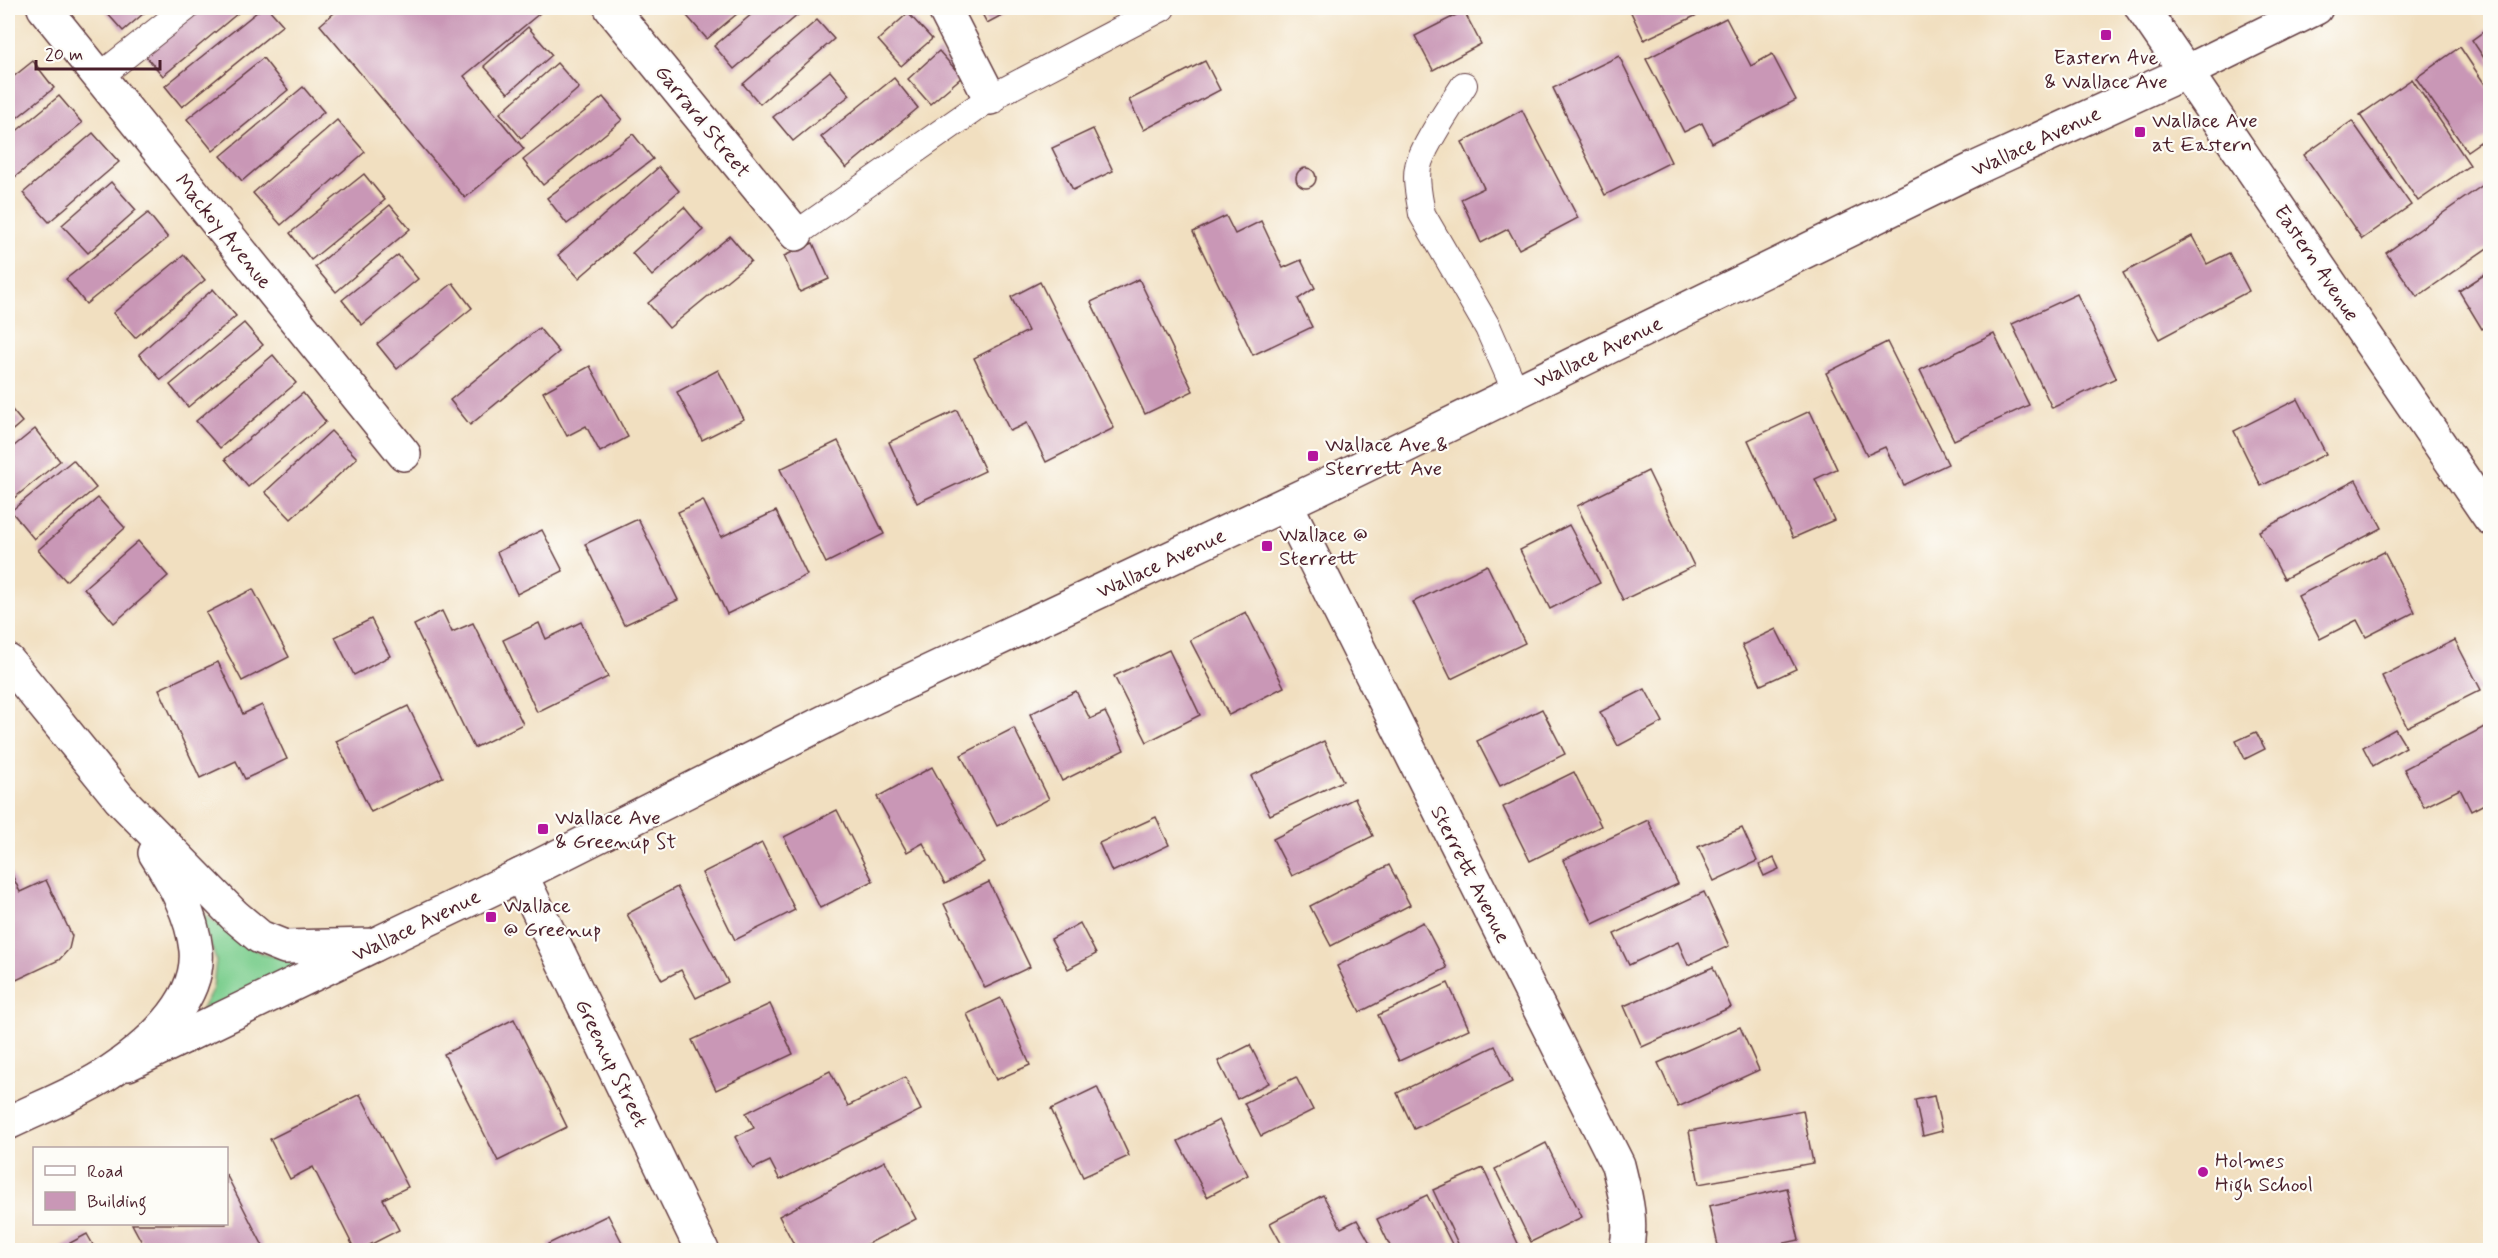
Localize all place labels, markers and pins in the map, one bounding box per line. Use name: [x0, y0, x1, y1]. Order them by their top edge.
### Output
marker: Eastern Ave & Wallace Ave: [2099, 28, 2113, 42]
place label: Eastern Ave & Wallace Ave: [2044, 44, 2168, 96]
place label: Wallace Ave at Eastern: [2152, 107, 2258, 159]
marker: Wallace Ave at Eastern: [2133, 125, 2147, 139]
place label: Wallace Ave & Sterrett Ave: [1325, 431, 1448, 483]
marker: Wallace Ave & Sterrett Ave: [1306, 449, 1320, 463]
place label: Wallace @ Sterrett: [1279, 521, 1368, 573]
marker: Wallace @ Sterrett: [1260, 539, 1274, 553]
place label: Wallace Ave & Greenup St: [555, 804, 677, 856]
marker: Wallace Ave & Greenup St: [536, 822, 550, 836]
place label: Wallace @ Greenup: [503, 892, 602, 944]
marker: Wallace @ Greenup: [484, 910, 498, 924]
place label: Holmes High School: [2215, 1147, 2313, 1201]
marker: Holmes High School: [2196, 1165, 2210, 1179]

